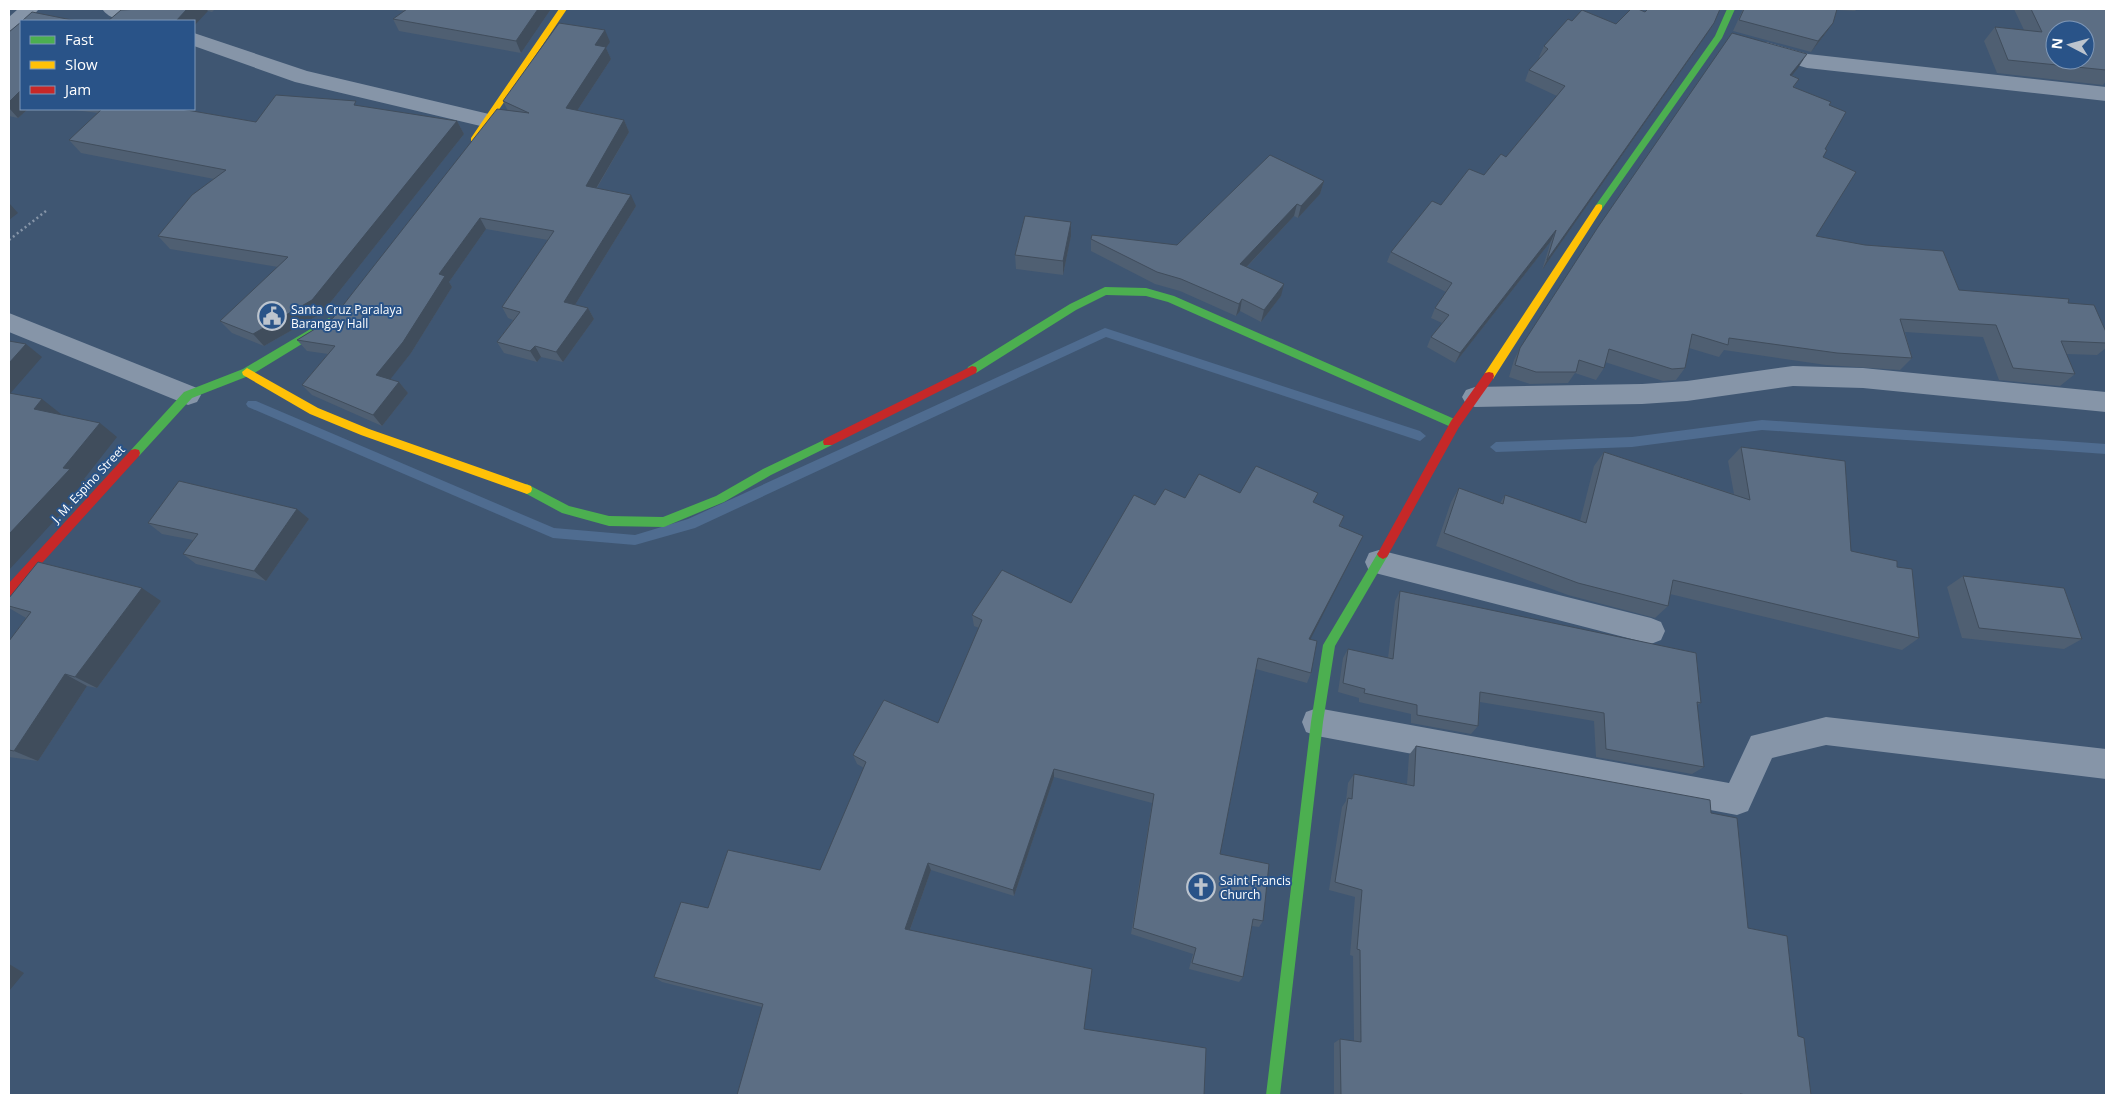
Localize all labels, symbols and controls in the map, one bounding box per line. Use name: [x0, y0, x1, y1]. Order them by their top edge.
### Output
legend: [20, 20, 195, 110]
north arrow: [2045, 20, 2095, 70]
text: Fast: [65, 29, 94, 49]
text: N: [2047, 37, 2067, 50]
text: Slow: [65, 54, 98, 74]
text: Jam: [63, 79, 91, 99]
public building icon: Santa Cruz Paralaya Barangay Hall: [257, 301, 287, 331]
place label: Santa Cruz Paralaya Barangay Hall: [291, 301, 402, 332]
street label: J. M. Espino Street: [47, 441, 128, 527]
church icon: Saint Francis Church: [1186, 872, 1216, 902]
place label: Saint Francis Church: [1220, 872, 1291, 903]

